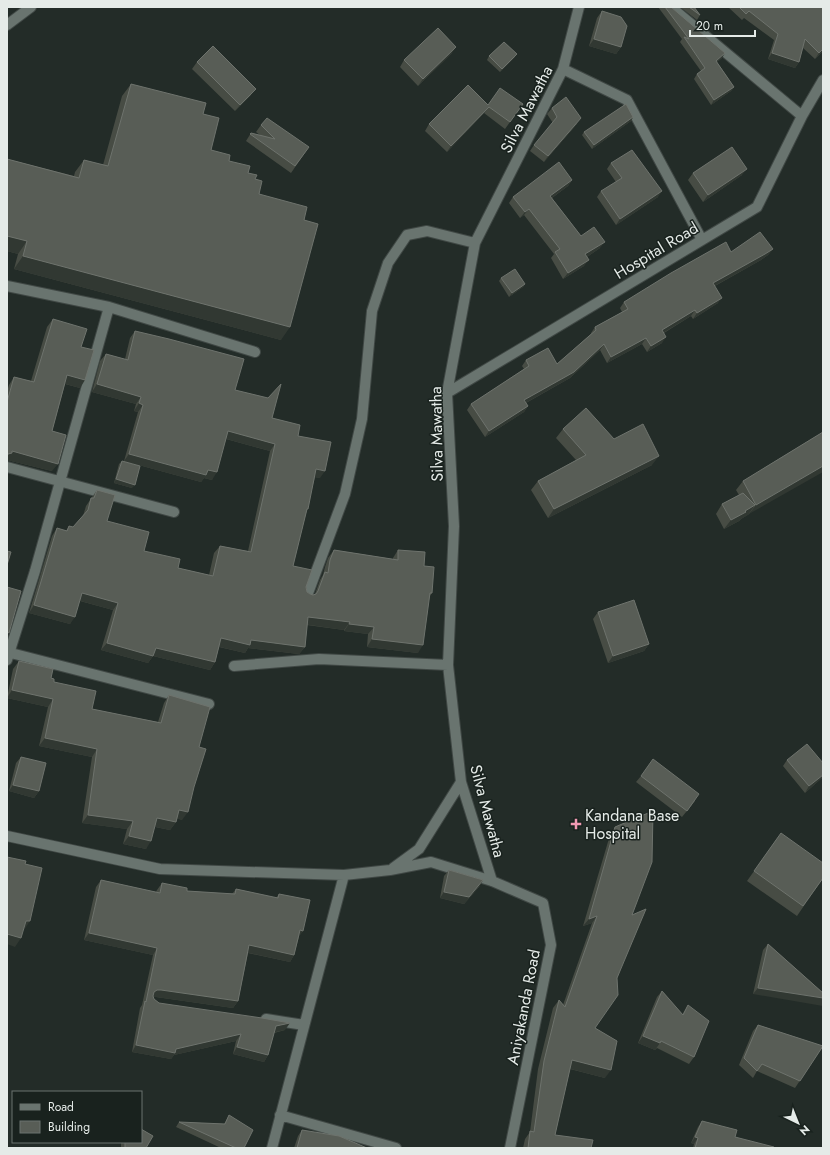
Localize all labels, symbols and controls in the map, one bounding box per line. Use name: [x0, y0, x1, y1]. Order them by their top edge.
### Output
scale bar: [690, 12, 755, 38]
text: 20 m: [696, 17, 723, 35]
street label: Silva Mawatha: [495, 62, 558, 157]
street label: Hospital Road: [610, 216, 703, 285]
street label: Silva Mawatha: [424, 386, 449, 482]
street label: Silva Mawatha: [464, 762, 511, 860]
place label: Kandana Base Hospital: [585, 804, 679, 845]
marker: Kandana Base Hospital: [570, 818, 582, 830]
street label: Aniyakanda Road: [501, 947, 546, 1067]
legend: [12, 1091, 142, 1143]
text: Road: [48, 1098, 74, 1116]
north arrow: [778, 1103, 818, 1143]
text: Building: [48, 1118, 90, 1136]
text: N: [796, 1121, 813, 1139]

